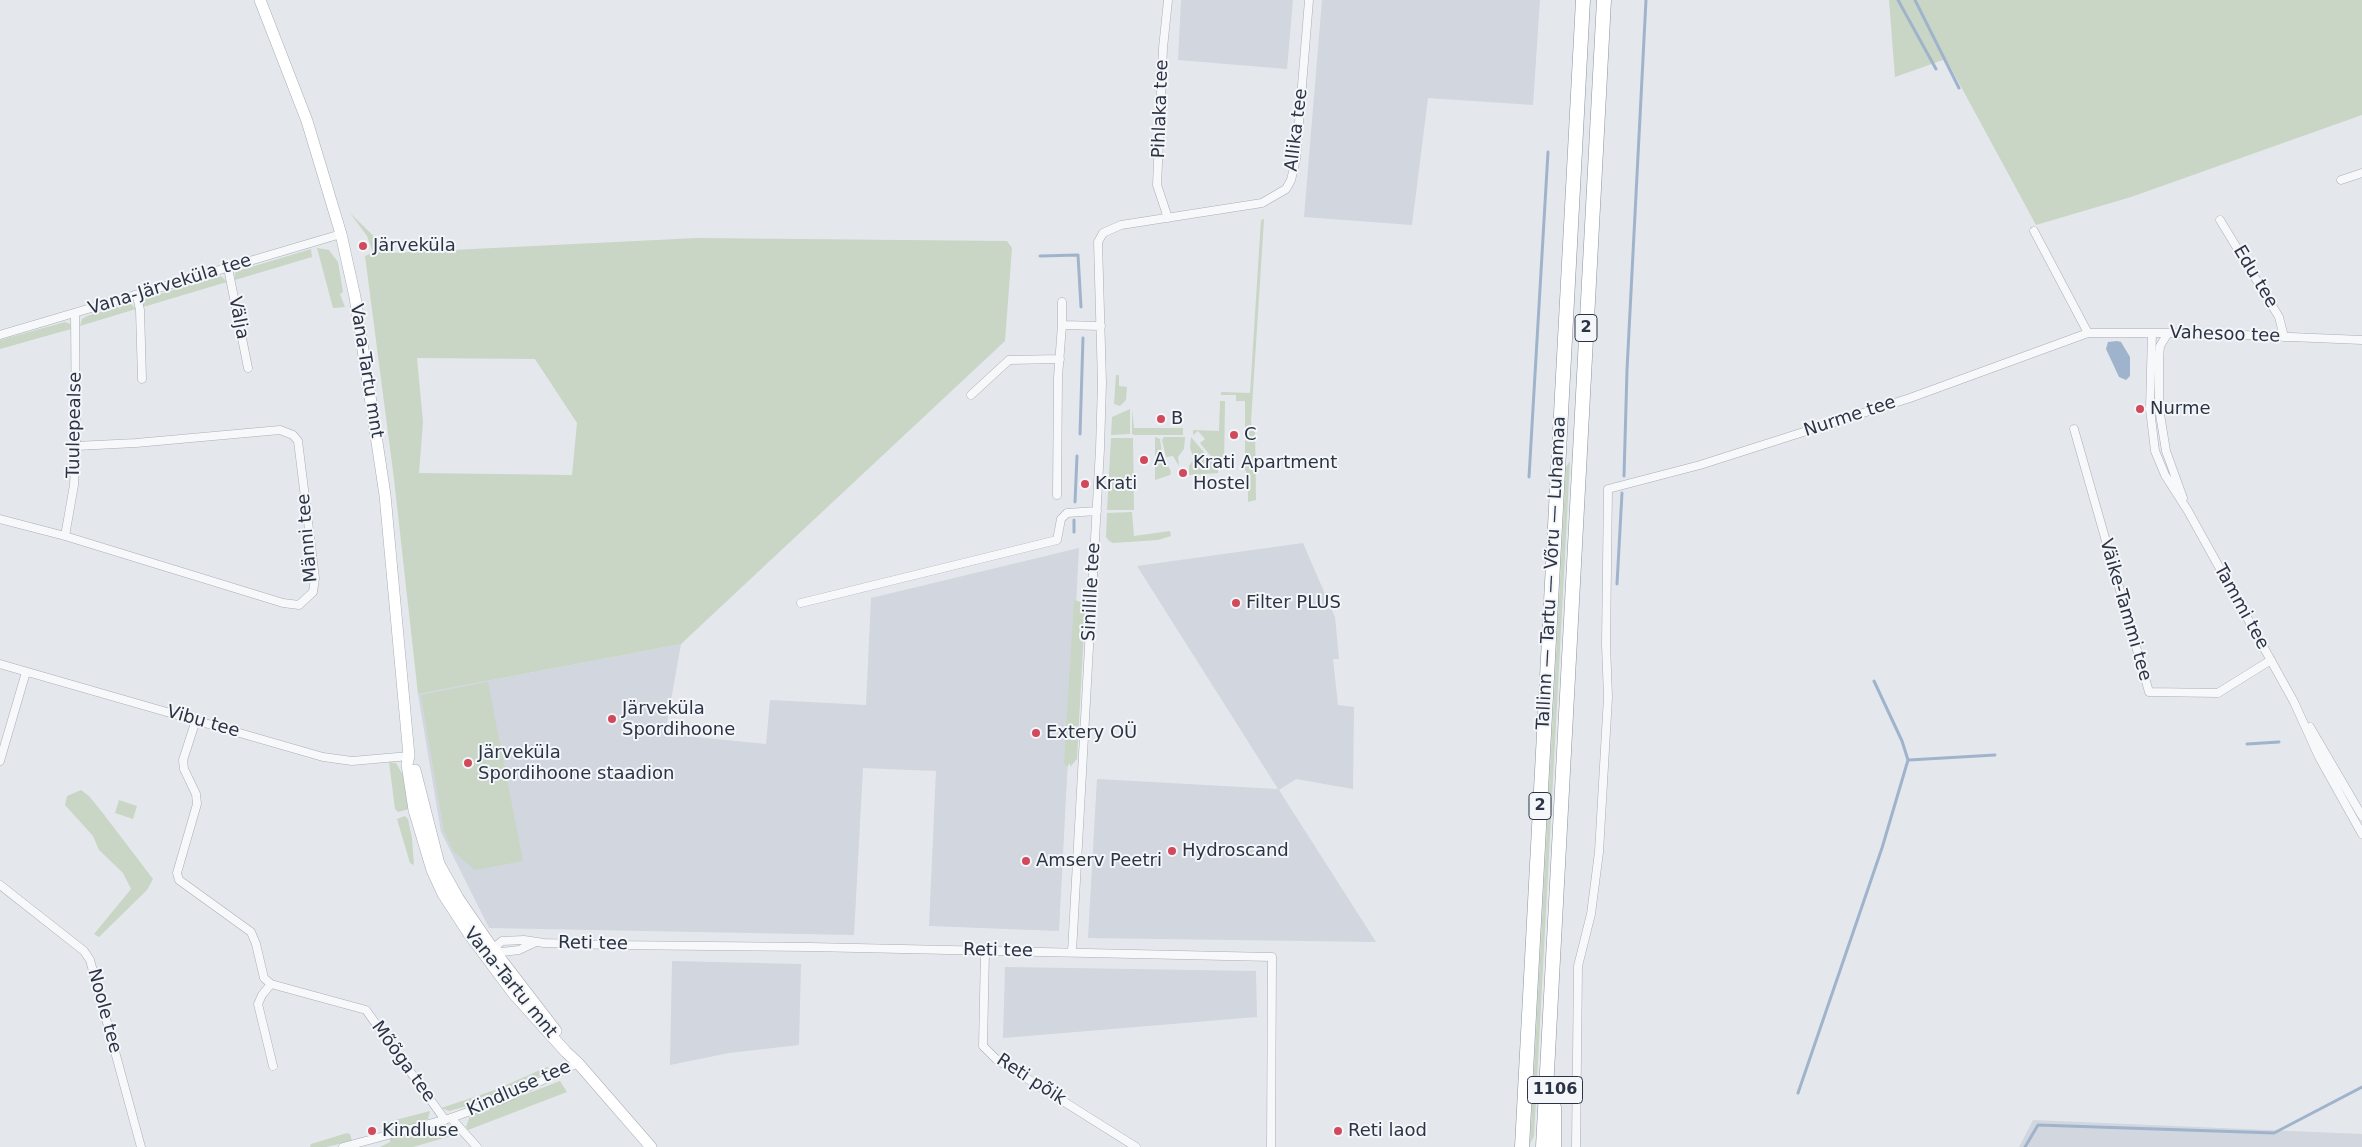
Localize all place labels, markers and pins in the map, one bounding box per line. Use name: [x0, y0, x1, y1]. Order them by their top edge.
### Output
place label: Järveküla: [373, 235, 456, 257]
marker: Järveküla: [357, 240, 369, 252]
place label: Nurme: [2150, 398, 2211, 420]
marker: Nurme: [2134, 403, 2146, 415]
place label: B: [1171, 408, 1183, 430]
marker: B: [1155, 413, 1167, 425]
place label: C: [1244, 424, 1257, 446]
marker: C: [1228, 429, 1240, 441]
place label: A: [1154, 449, 1166, 471]
place label: Krati Apartment Hostel: [1193, 452, 1337, 494]
marker: A: [1138, 454, 1150, 466]
marker: Krati Apartment Hostel: [1177, 467, 1189, 479]
place label: Krati: [1095, 473, 1137, 495]
marker: Krati: [1079, 478, 1091, 490]
place label: Filter PLUS: [1246, 592, 1341, 614]
marker: Filter PLUS: [1230, 597, 1242, 609]
place label: Järveküla Spordihoone: [622, 698, 735, 741]
marker: Järveküla Spordihoone: [606, 713, 618, 725]
place label: Extery OÜ: [1046, 722, 1137, 744]
marker: Extery OÜ: [1030, 727, 1042, 739]
place label: Järveküla Spordihoone staadion: [478, 742, 674, 784]
marker: Järveküla Spordihoone staadion: [462, 757, 474, 769]
place label: Hydroscand: [1182, 840, 1289, 862]
marker: Hydroscand: [1166, 845, 1178, 857]
place label: Amserv Peetri: [1036, 850, 1162, 872]
marker: Amserv Peetri: [1020, 855, 1032, 867]
place label: Kindluse: [382, 1120, 458, 1142]
place label: Reti laod: [1348, 1120, 1427, 1142]
marker: Kindluse: [366, 1125, 378, 1137]
marker: Reti laod: [1332, 1125, 1344, 1137]

